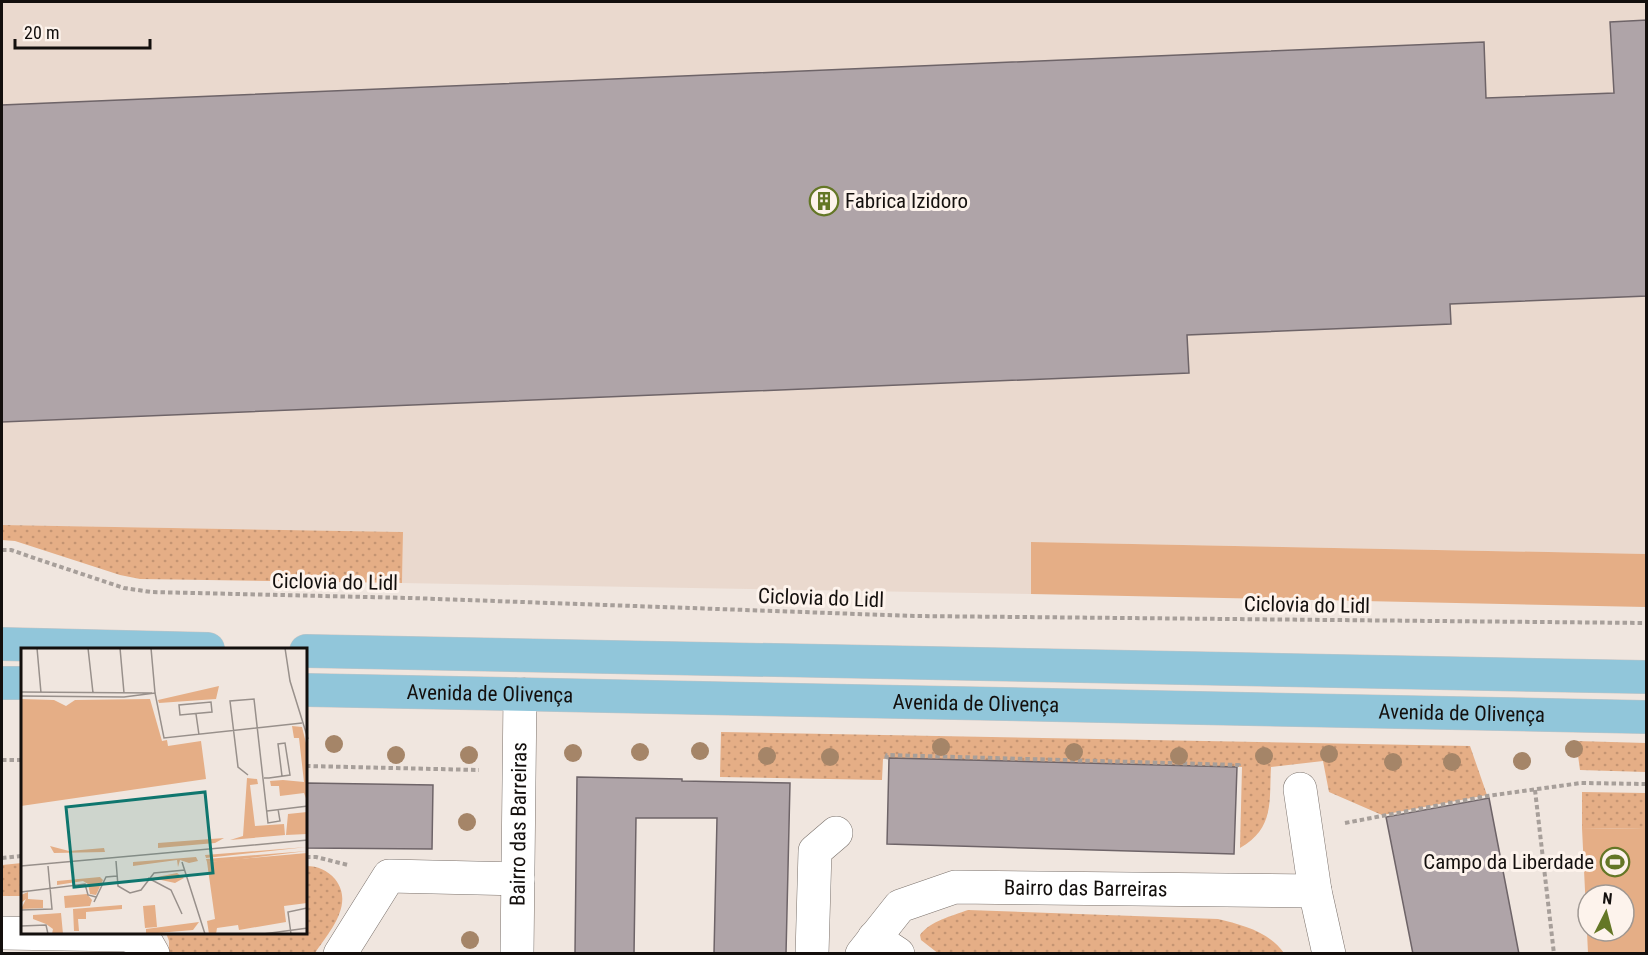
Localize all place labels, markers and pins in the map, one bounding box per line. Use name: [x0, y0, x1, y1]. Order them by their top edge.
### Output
building icon: Fabrica Izidoro: [808, 185, 840, 217]
place label: Fabrica Izidoro: [845, 189, 968, 213]
sports icon: Campo da Liberdade: [1599, 846, 1631, 878]
place label: Campo da Liberdade: [1423, 850, 1594, 874]

